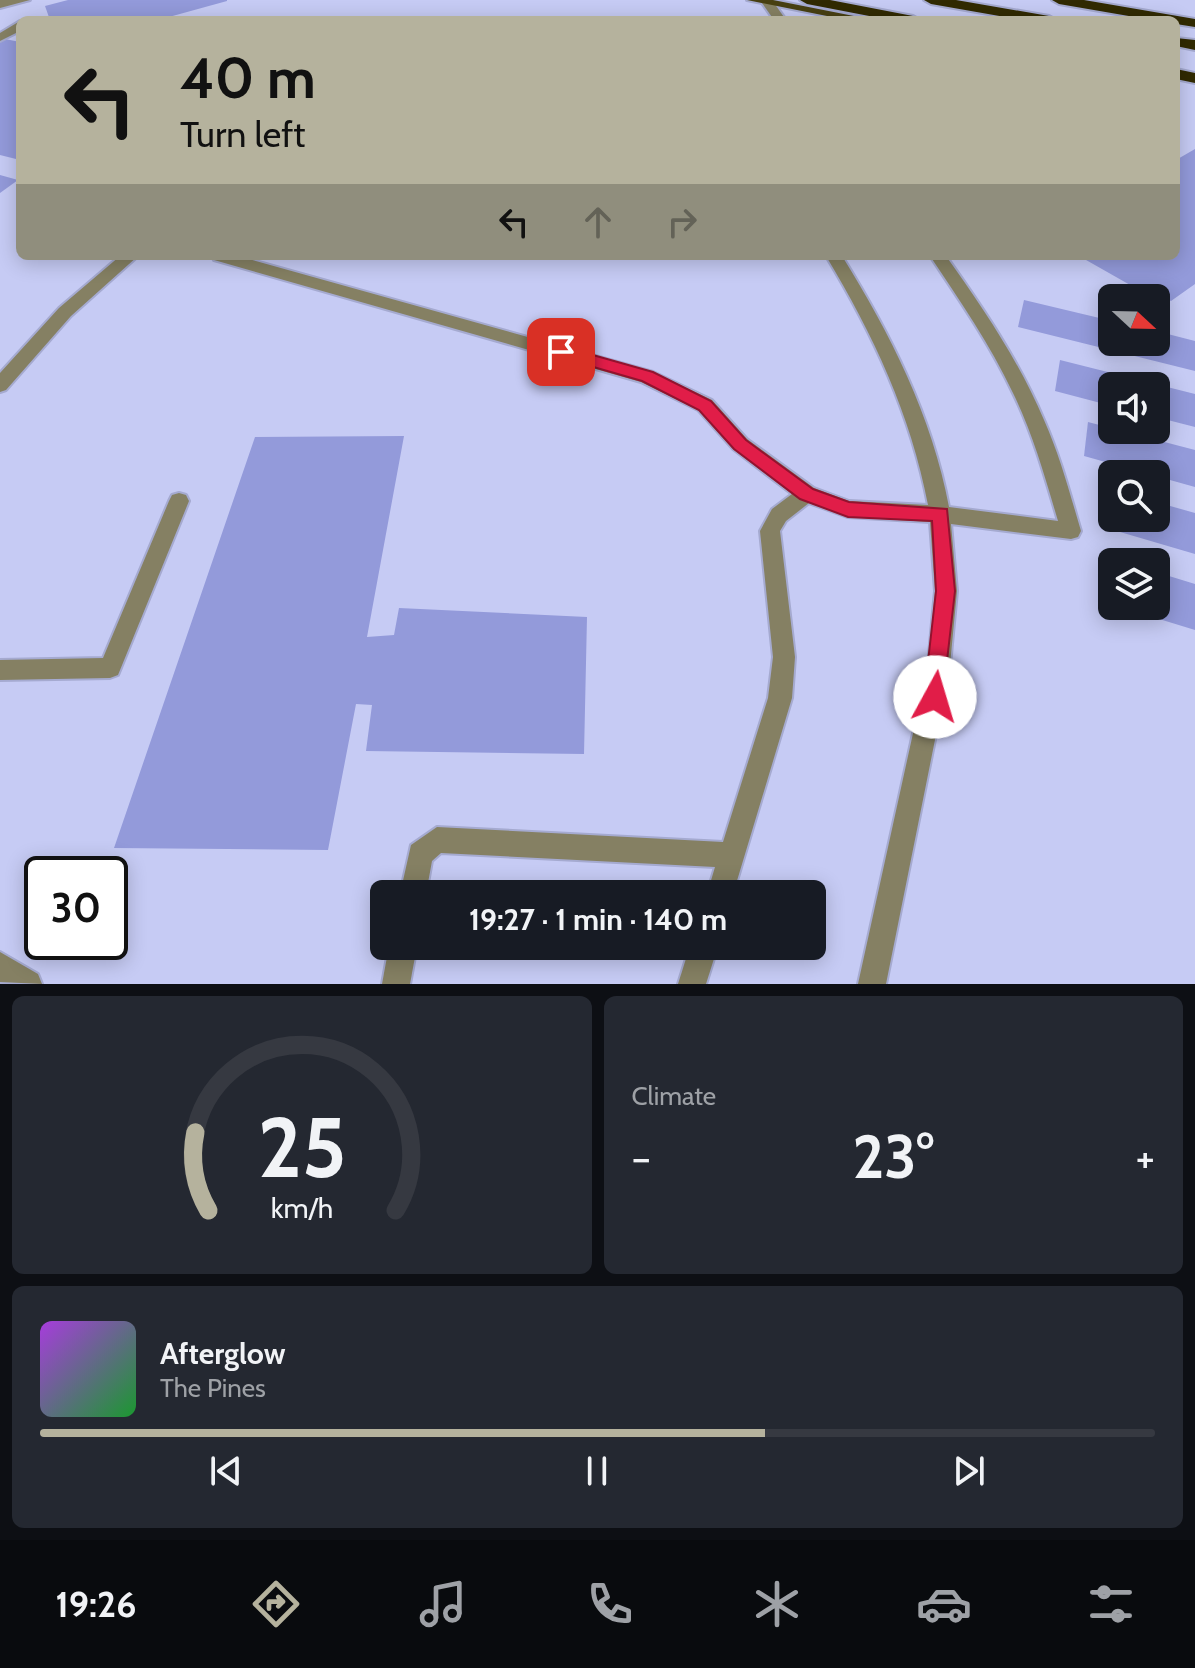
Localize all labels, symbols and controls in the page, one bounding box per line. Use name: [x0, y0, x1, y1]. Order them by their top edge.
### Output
text: 40 m: [180, 44, 316, 112]
icon: left: [48, 48, 152, 152]
text: Turn left: [180, 112, 305, 156]
icon: left: [492, 200, 536, 244]
icon: ahead: [576, 200, 620, 244]
icon: right: [660, 200, 704, 244]
north arrow: [1098, 284, 1170, 356]
map controls: [1098, 284, 1170, 620]
pin: [527, 318, 595, 386]
icon: arrive: [539, 330, 583, 374]
button: sound: [1098, 372, 1170, 444]
button: search: [1098, 460, 1170, 532]
button: layers: [1098, 548, 1170, 620]
position arrow: [893, 655, 977, 739]
speed limit sign: 30: [24, 856, 128, 960]
text: 19:27 · 1 min · 140 m: [469, 901, 727, 938]
text: Climate: [632, 1080, 716, 1112]
text: 25: [257, 1097, 346, 1198]
text: 23°: [853, 1120, 934, 1193]
text: −: [632, 1131, 651, 1184]
text: +: [1136, 1131, 1155, 1184]
text: km/h: [270, 1190, 333, 1225]
text: Afterglow: [160, 1335, 286, 1372]
text: The Pines: [160, 1372, 266, 1404]
icon: previous: [204, 1449, 248, 1493]
icon: pause: [575, 1449, 619, 1493]
icon: next: [947, 1449, 991, 1493]
icon: directions: [248, 1576, 304, 1632]
icon: music: [415, 1576, 471, 1632]
icon: phone: [582, 1576, 638, 1632]
icon: climate: [749, 1576, 805, 1632]
icon: car: [916, 1576, 972, 1632]
icon: filters: [1083, 1576, 1139, 1632]
text: 19:26: [56, 1582, 136, 1626]

